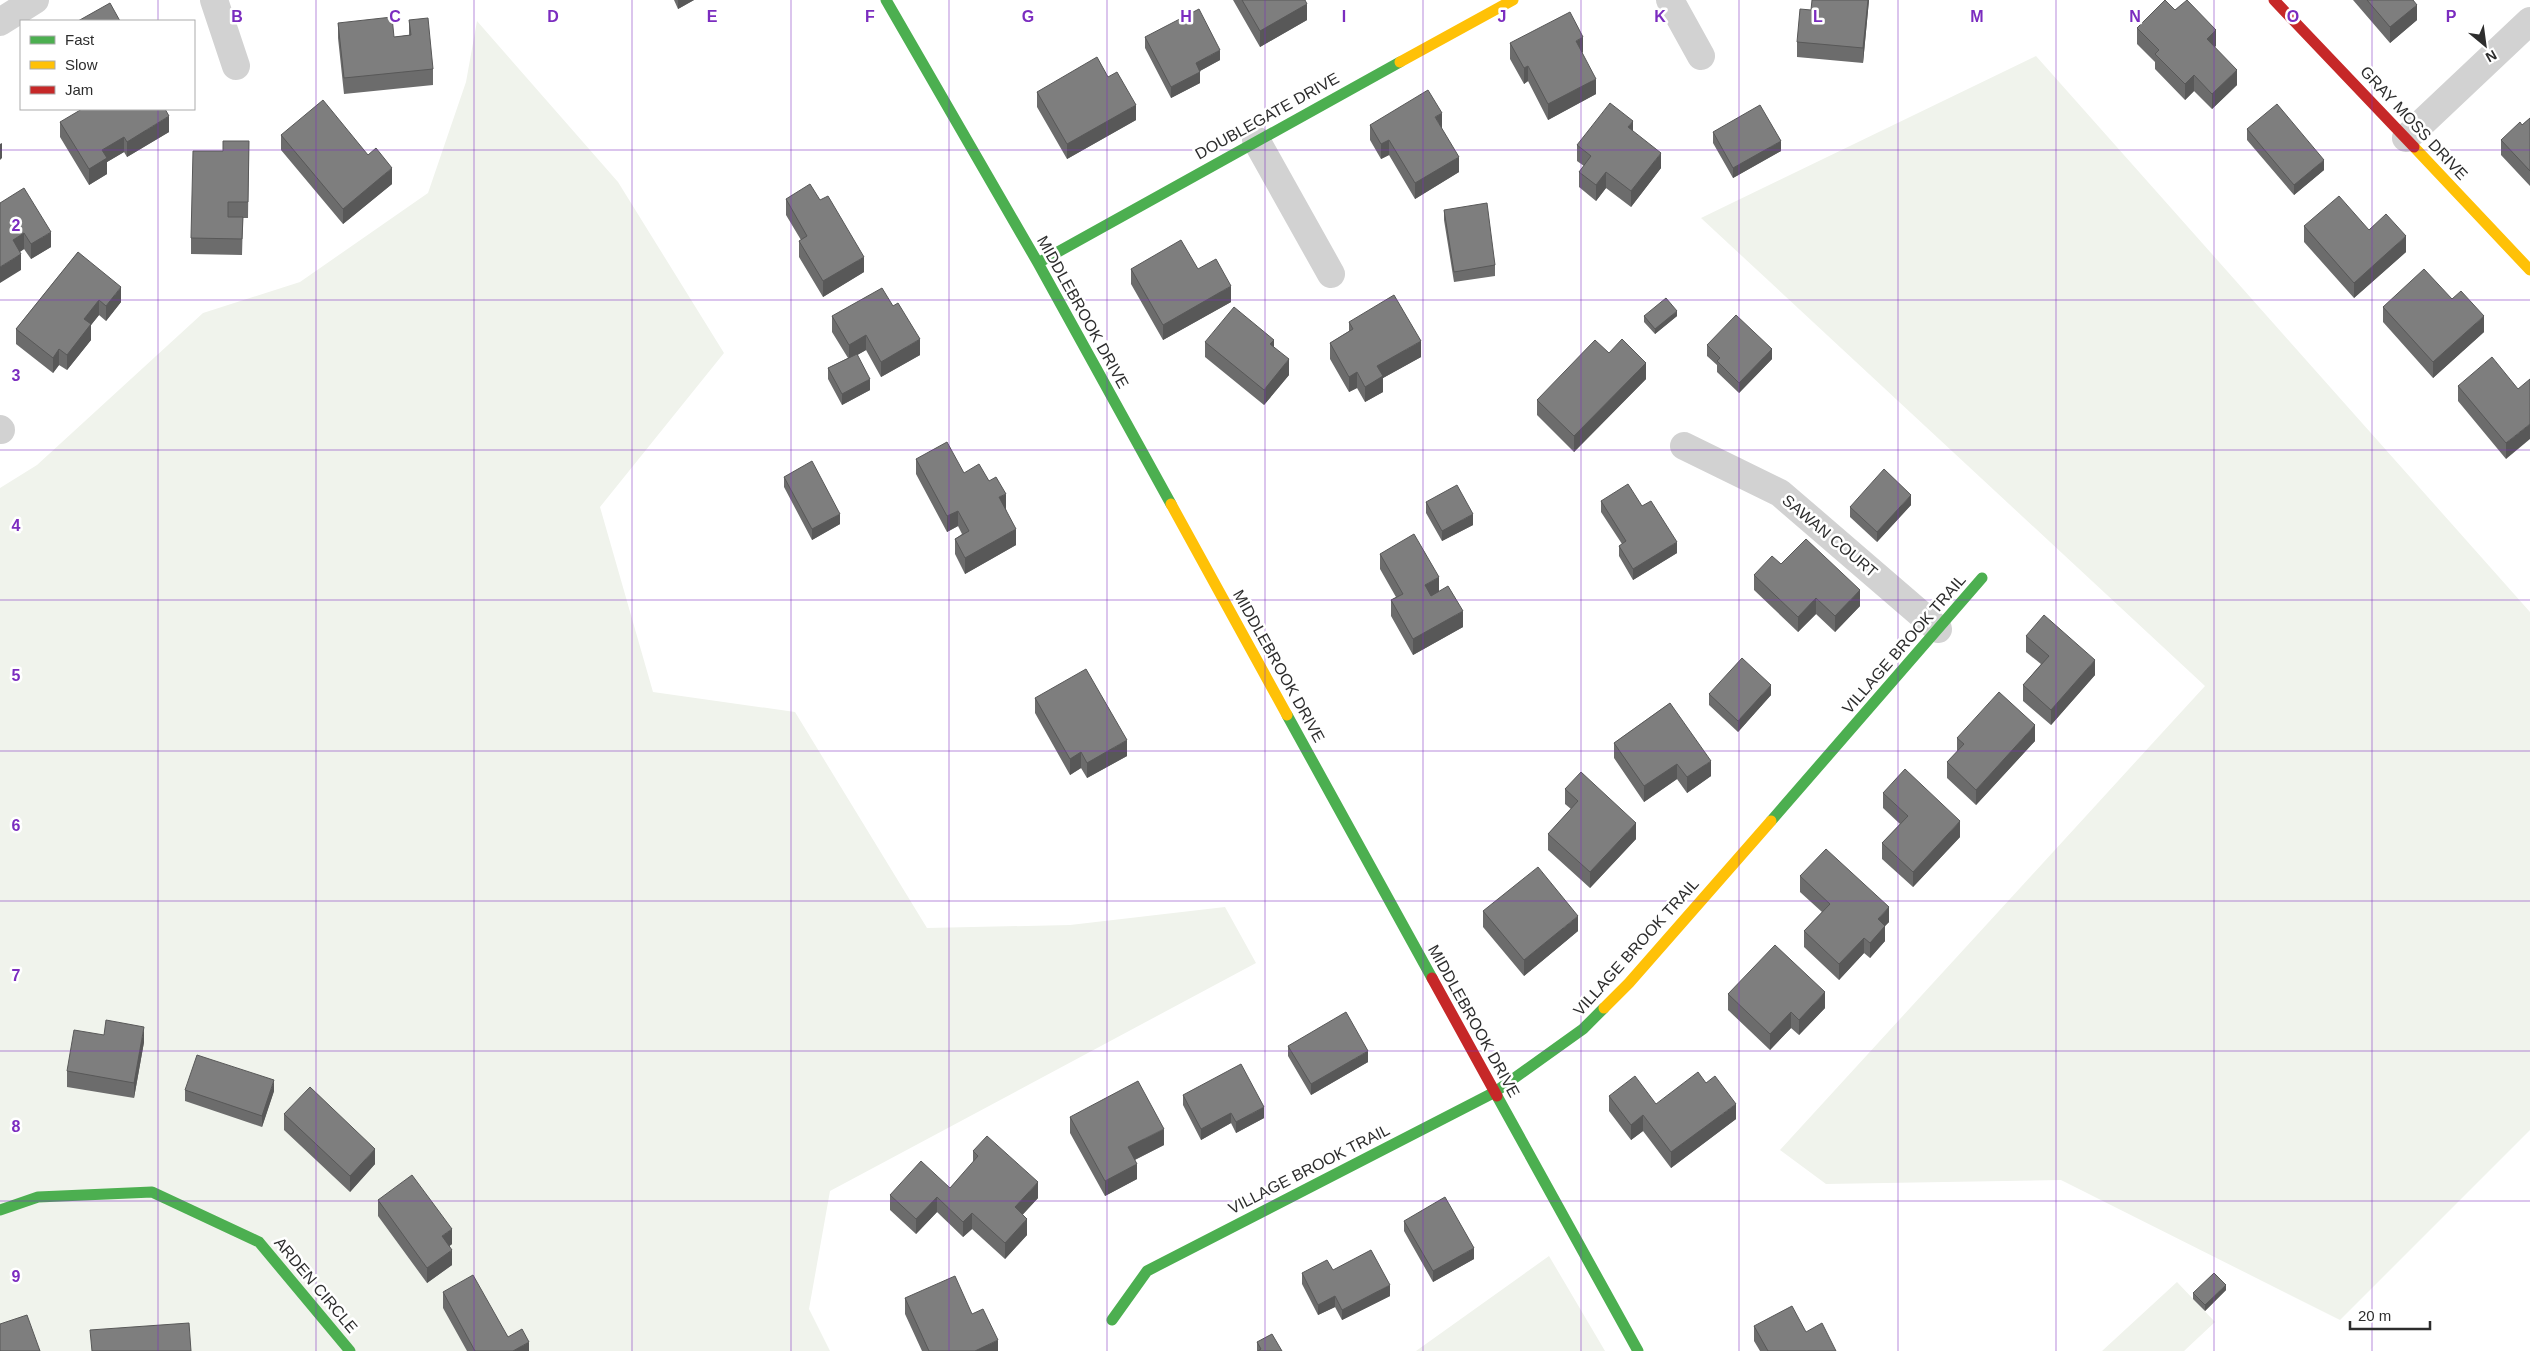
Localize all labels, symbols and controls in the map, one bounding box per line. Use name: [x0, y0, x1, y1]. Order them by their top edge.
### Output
text: B: [231, 8, 243, 25]
text: C: [389, 8, 401, 25]
text: D: [547, 8, 559, 25]
text: E: [707, 8, 718, 25]
text: F: [865, 8, 875, 25]
text: G: [1022, 8, 1034, 25]
text: H: [1180, 8, 1192, 25]
text: I: [1342, 8, 1346, 25]
text: J: [1498, 8, 1506, 25]
text: K: [1654, 8, 1666, 25]
text: L: [1813, 8, 1823, 25]
text: M: [1970, 8, 1984, 25]
text: N: [2129, 8, 2141, 25]
text: O: [2287, 8, 2299, 25]
text: P: [2446, 8, 2457, 25]
legend: [20, 20, 195, 110]
north arrow: [2460, 20, 2510, 70]
text: Fast: [65, 31, 95, 48]
text: N: [2483, 47, 2500, 66]
text: Slow: [65, 56, 98, 73]
street label: GRAY MOSS DRIVE: [2357, 63, 2471, 183]
street label: DOUBLEGATE DRIVE: [1192, 69, 1342, 163]
text: Jam: [65, 81, 93, 98]
text: 2: [12, 217, 21, 234]
street label: MIDDLEBROOK DRIVE: [1034, 233, 1132, 391]
text: 3: [12, 367, 21, 384]
street label: SAWAN COURT: [1779, 491, 1881, 581]
text: 4: [12, 517, 21, 534]
street label: VILLAGE BROOK TRAIL: [1839, 571, 1969, 717]
street label: MIDDLEBROOK DRIVE: [1230, 587, 1328, 745]
text: 5: [12, 667, 21, 684]
text: 6: [12, 817, 21, 834]
street label: VILLAGE BROOK TRAIL: [1570, 875, 1702, 1019]
street label: MIDDLEBROOK DRIVE: [1425, 942, 1523, 1100]
text: 7: [12, 967, 21, 984]
text: 8: [12, 1118, 21, 1135]
street label: VILLAGE BROOK TRAIL: [1226, 1121, 1392, 1217]
street label: ARDEN CIRCLE: [271, 1234, 361, 1336]
text: 9: [12, 1268, 21, 1285]
scale bar: [2350, 1298, 2430, 1330]
text: 20 m: [2358, 1307, 2391, 1324]

